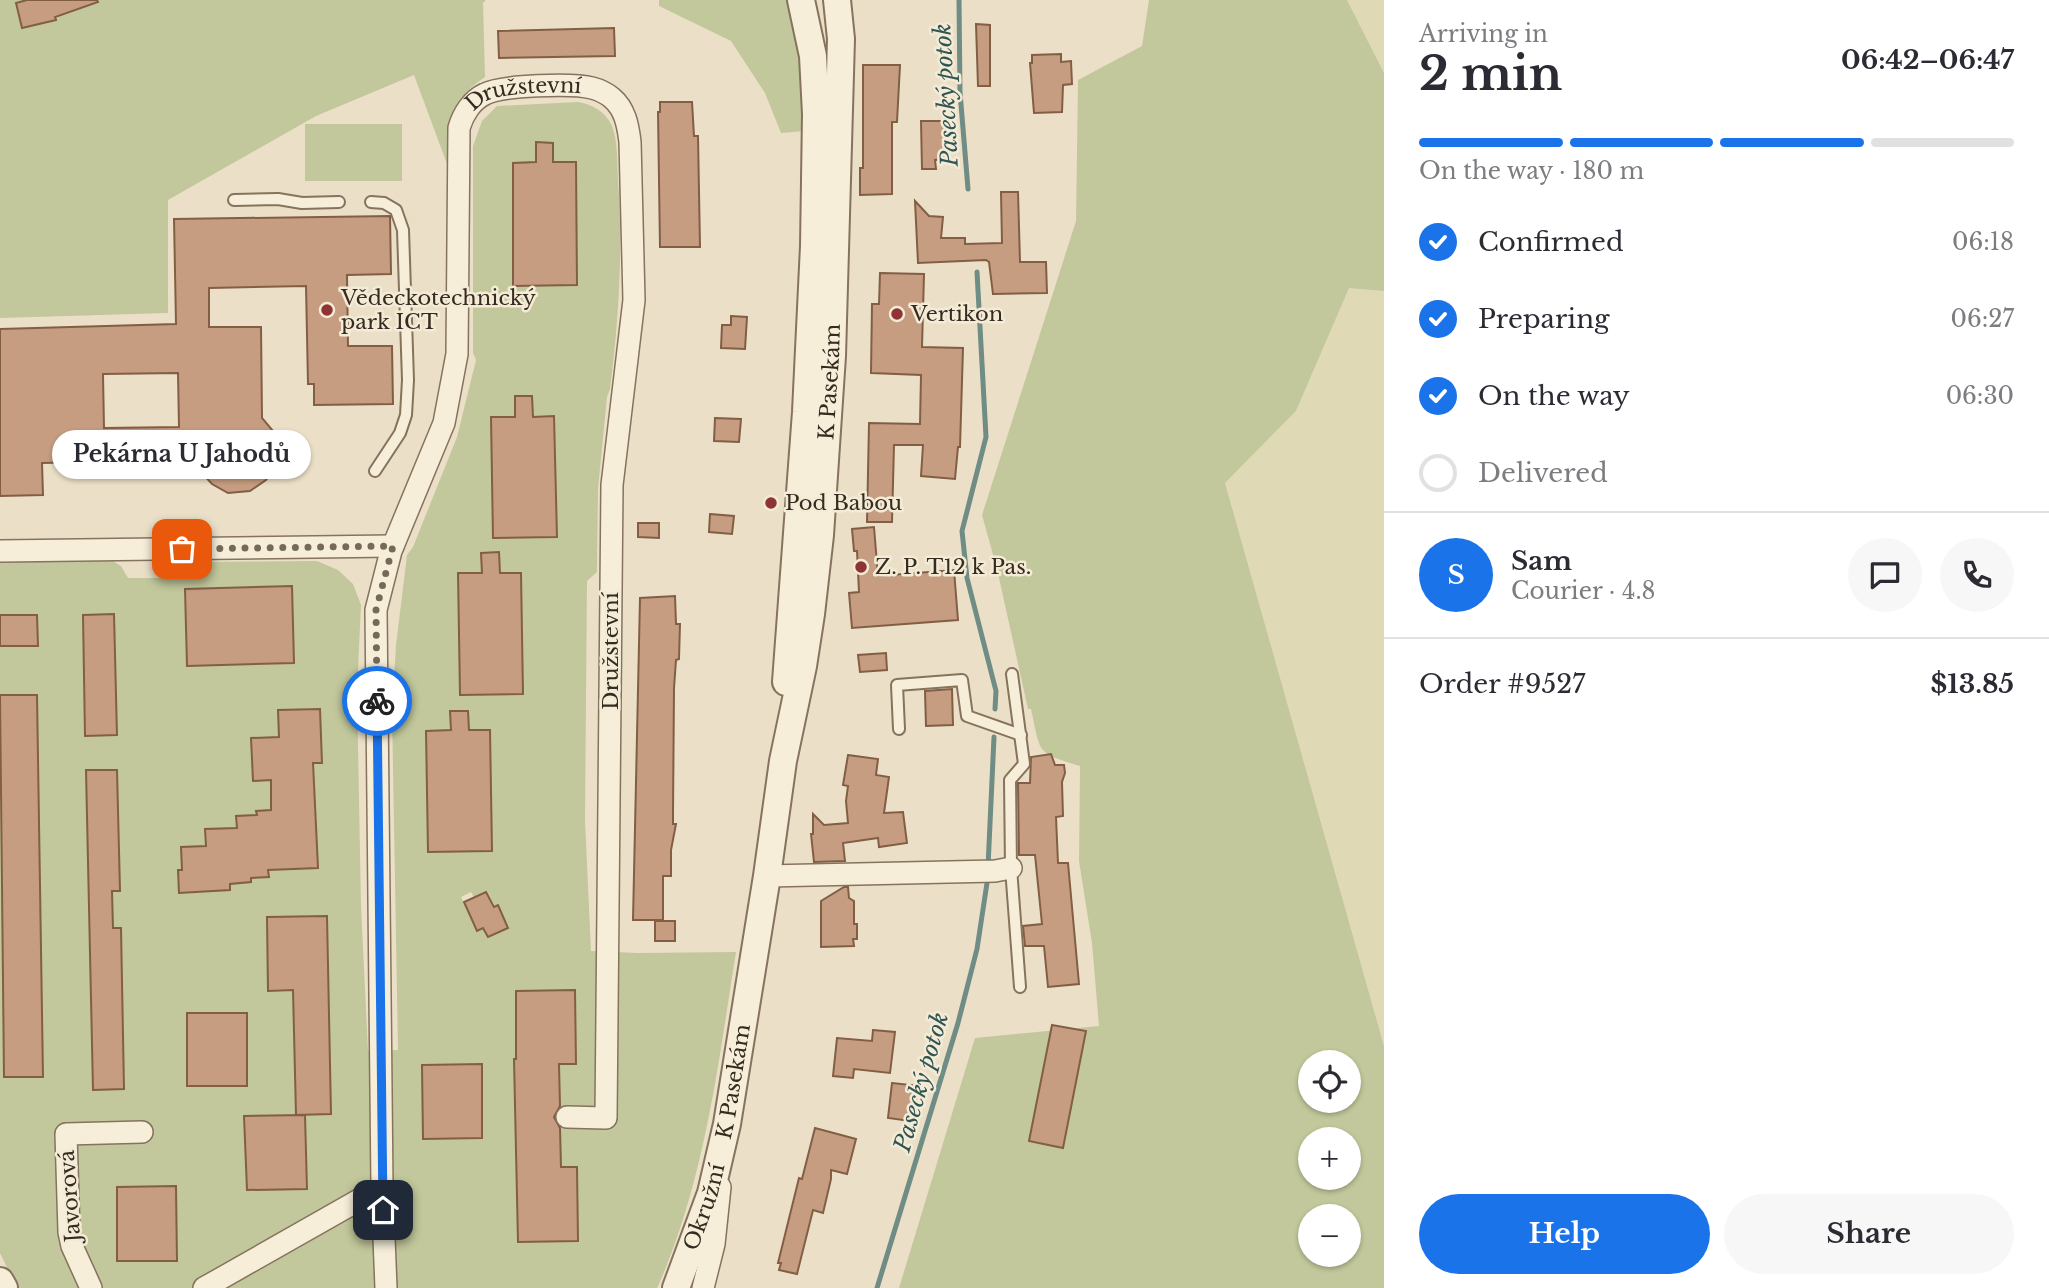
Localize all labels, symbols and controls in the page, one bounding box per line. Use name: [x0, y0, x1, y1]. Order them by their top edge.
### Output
text: Arriving in: [1419, 20, 1548, 48]
water label: Pasecký potok: [928, 23, 964, 168]
text: 06:42–06:47: [1841, 44, 2014, 76]
text: 2 min: [1419, 45, 1562, 102]
street label: Družstevní: [460, 72, 583, 116]
text: On the way · 180 m: [1419, 157, 1644, 185]
icon: check: [1419, 223, 1457, 261]
text: Confirmed: [1478, 226, 1623, 258]
text: 06:18: [1952, 228, 2014, 256]
place label: Vědeckotechnický park ICT: [340, 285, 537, 335]
icon: check: [1419, 300, 1457, 338]
place label: Vertikon: [910, 301, 1003, 327]
marker: Vědeckotechnický park ICT: [319, 302, 335, 318]
text: Preparing: [1478, 303, 1610, 335]
text: 06:27: [1951, 305, 2014, 333]
marker: Vertikon: [889, 306, 905, 322]
street label: K Pasekám: [813, 323, 846, 441]
icon: check: [1419, 377, 1457, 415]
text: On the way: [1478, 380, 1630, 412]
text: 06:30: [1946, 382, 2014, 410]
callout: Pekárna U Jahodů: [52, 430, 312, 479]
text: Pekárna U Jahodů: [73, 440, 290, 468]
text: Delivered: [1478, 457, 1608, 489]
place label: Pod Babou: [785, 490, 902, 516]
marker: Pod Babou: [763, 495, 779, 511]
pin: [152, 519, 212, 579]
icon: bag: [163, 530, 201, 568]
button: chat: [1848, 538, 1922, 612]
button: phone: [1940, 538, 2014, 612]
text: Sam: [1511, 545, 1572, 577]
place label: Z. P. T12 k Pas.: [875, 554, 1031, 580]
marker: Z. P. T12 k Pas.: [853, 559, 869, 575]
text: S: [1447, 559, 1465, 591]
text: Courier · 4.8: [1511, 577, 1656, 605]
street label: Družstevní: [598, 591, 624, 710]
courier: [342, 666, 412, 736]
text: Order #9527: [1419, 668, 1585, 700]
text: $13.85: [1931, 668, 2014, 700]
icon: bike: [358, 682, 396, 720]
water label: Pasecký potok: [887, 1009, 954, 1156]
street label: K Pasekám: [711, 1022, 756, 1142]
map controls: [1298, 1050, 1361, 1267]
button: locate: [1298, 1050, 1361, 1113]
button: +: [1298, 1127, 1361, 1190]
street label: Javorová: [54, 1149, 86, 1246]
street label: Okružní: [678, 1160, 731, 1254]
pin: [353, 1180, 413, 1240]
icon: home: [364, 1191, 402, 1229]
button: Help: [1419, 1194, 1710, 1274]
button: Share: [1724, 1194, 2014, 1274]
button: −: [1298, 1204, 1361, 1267]

